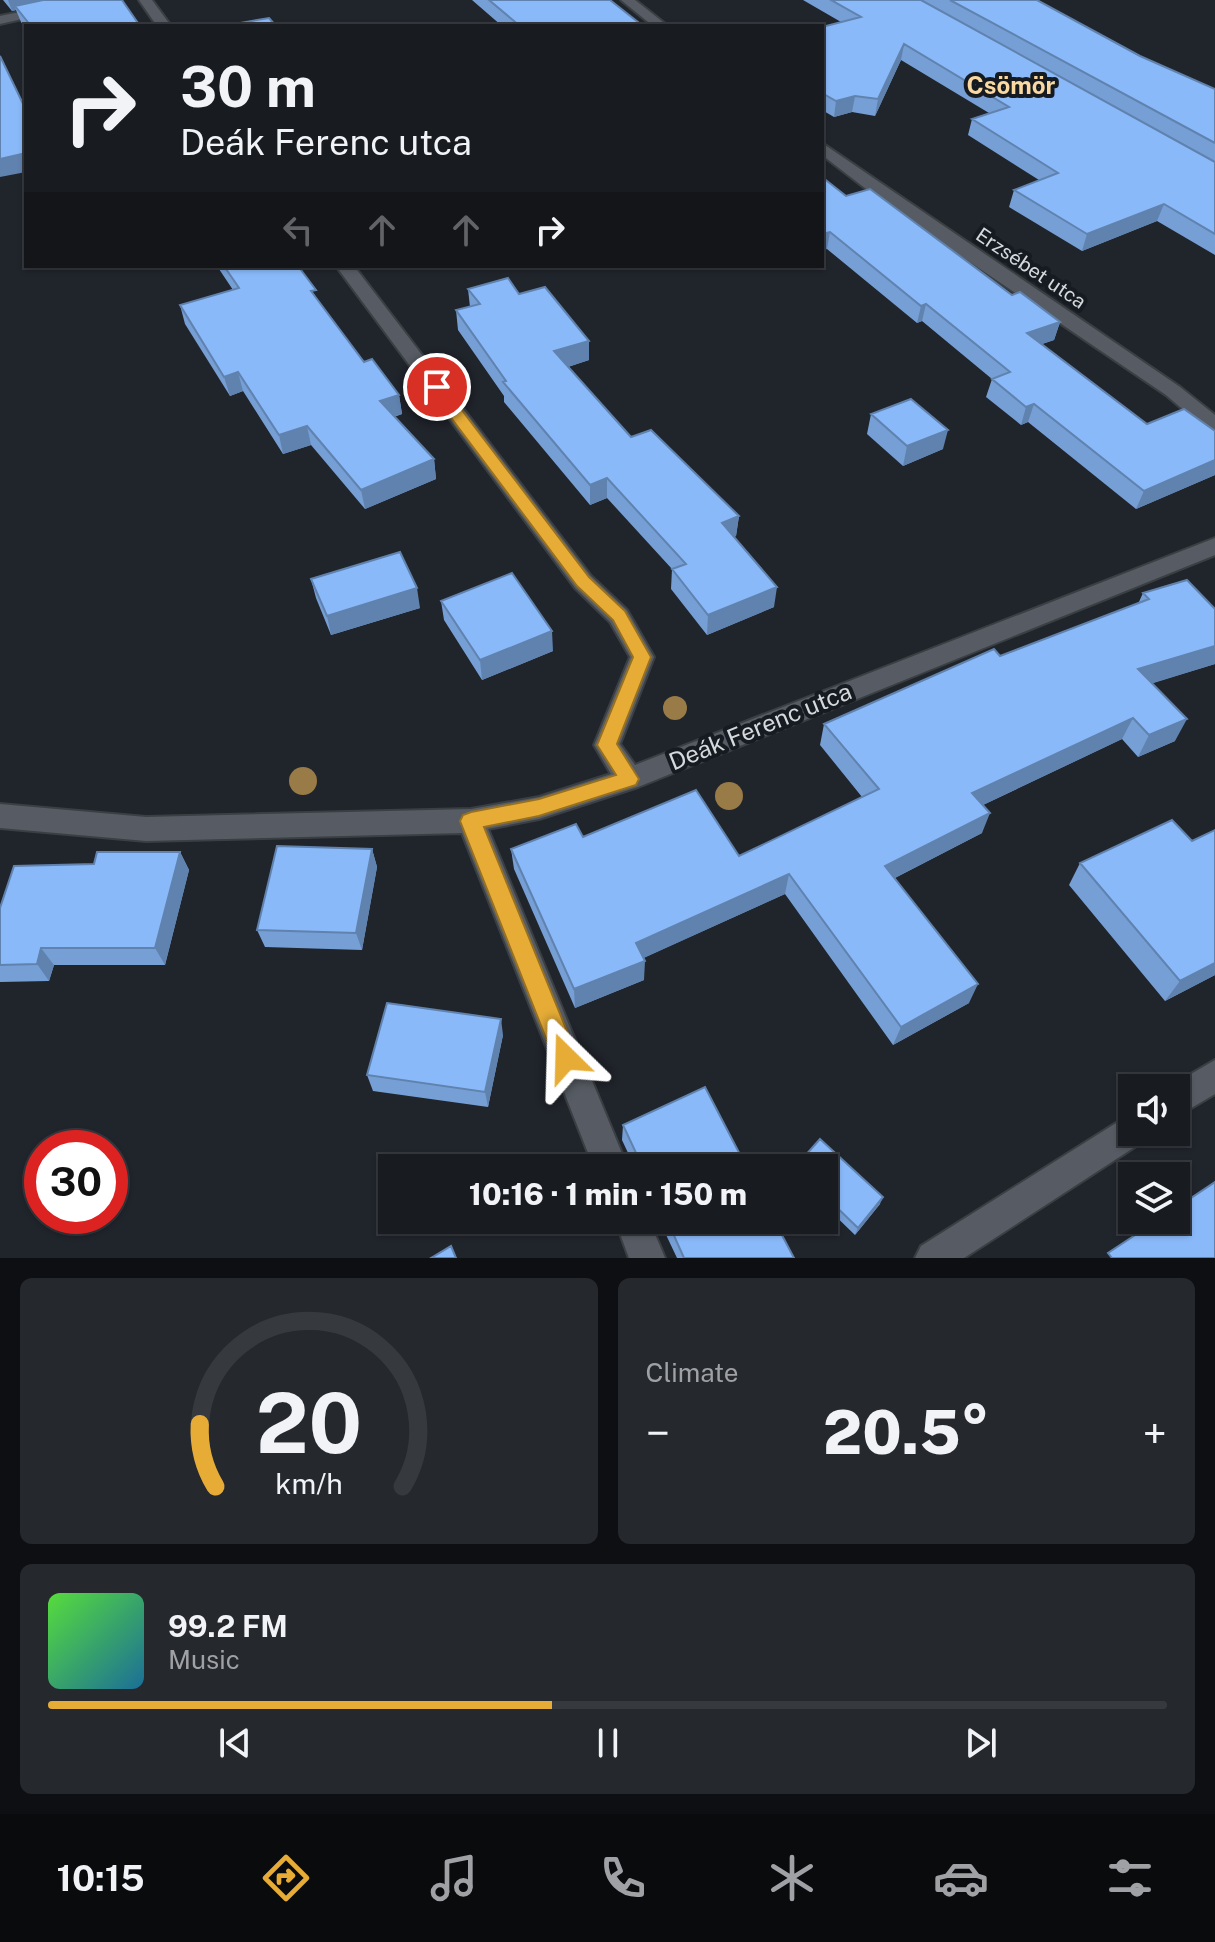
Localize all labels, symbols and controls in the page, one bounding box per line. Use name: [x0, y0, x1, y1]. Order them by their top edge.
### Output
text: 30 m: [180, 54, 316, 120]
icon: right: [48, 56, 152, 160]
district label: Csömör: [967, 71, 1056, 99]
text: Deák Ferenc utca: [180, 121, 472, 163]
icon: left: [276, 208, 320, 252]
icon: ahead: [360, 208, 404, 252]
icon: ahead: [444, 208, 488, 252]
icon: right: [528, 208, 572, 252]
street label: Erzsébet utca: [971, 222, 1091, 314]
pin: [403, 353, 471, 421]
icon: arrive: [415, 365, 459, 409]
street label: Deák Ferenc utca: [665, 677, 855, 775]
position arrow: [524, 1016, 608, 1100]
map controls: [1118, 1074, 1190, 1234]
button: sound: [1118, 1074, 1190, 1146]
speed limit sign: 30: [24, 1130, 128, 1234]
button: layers: [1118, 1162, 1190, 1234]
text: 10:16 · 1 min · 150 m: [469, 1176, 747, 1212]
text: Climate: [646, 1357, 739, 1388]
text: 20: [256, 1374, 362, 1472]
text: 20.5°: [823, 1397, 989, 1468]
text: −: [646, 1407, 670, 1459]
text: +: [1143, 1407, 1167, 1459]
text: km/h: [275, 1467, 342, 1500]
text: 99.2 FM: [168, 1608, 288, 1644]
text: Music: [168, 1644, 240, 1675]
icon: previous: [213, 1721, 257, 1765]
icon: pause: [586, 1721, 630, 1765]
icon: next: [959, 1721, 1003, 1765]
icon: directions: [258, 1850, 314, 1906]
icon: music: [426, 1850, 482, 1906]
icon: phone: [595, 1850, 651, 1906]
icon: climate: [764, 1850, 820, 1906]
icon: car: [933, 1850, 989, 1906]
icon: filters: [1102, 1850, 1158, 1906]
text: 10:15: [56, 1857, 145, 1899]

